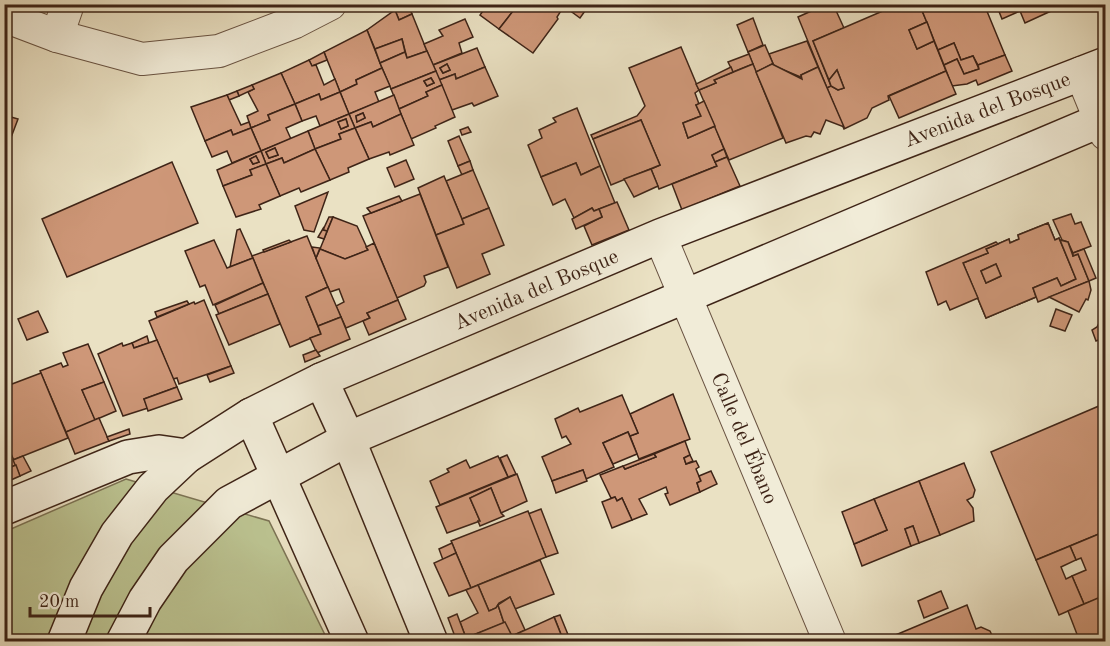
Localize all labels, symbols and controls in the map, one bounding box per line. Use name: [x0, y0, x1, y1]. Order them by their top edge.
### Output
street label: Avenida del Bosque: [901, 69, 1074, 152]
street label: Avenida del Bosque: [451, 246, 622, 334]
street label: Calle del Ébano: [706, 368, 784, 508]
scale bar: [30, 580, 150, 618]
text: 20 m: [39, 593, 79, 611]

